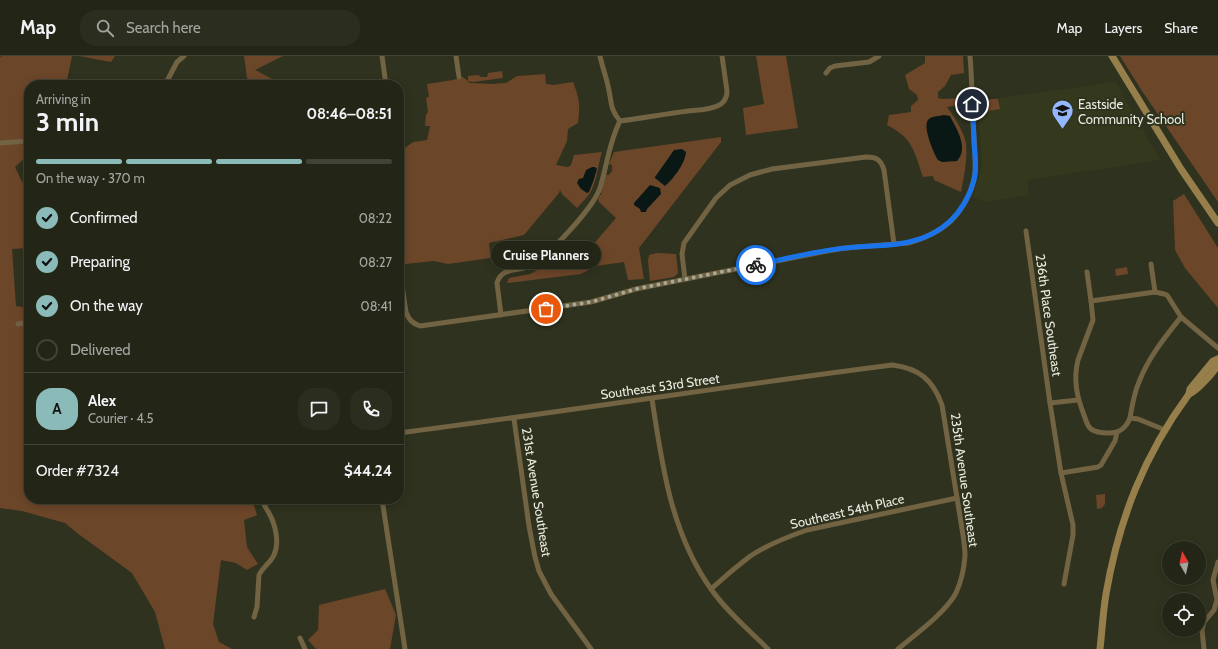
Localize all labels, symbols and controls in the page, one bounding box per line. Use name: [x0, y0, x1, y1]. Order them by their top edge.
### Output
search box: [80, 10, 360, 46]
text: Map: [20, 16, 56, 39]
icon: search: [94, 17, 116, 39]
text: Search here: [126, 19, 201, 37]
text: Map: [1057, 19, 1082, 37]
text: Layers: [1104, 19, 1142, 37]
text: Share: [1164, 19, 1198, 37]
pin: [955, 87, 989, 121]
text: Arriving in: [36, 91, 91, 107]
icon: home: [961, 93, 983, 115]
place label: Eastside Community School: [1078, 96, 1184, 127]
school or university icon: Eastside Community School: [1049, 98, 1075, 131]
text: 08:46–08:51: [306, 105, 392, 123]
text: 3 min: [36, 106, 99, 138]
text: On the way · 370 m: [36, 170, 145, 186]
icon: check: [36, 207, 58, 229]
text: Confirmed: [70, 209, 138, 227]
text: 08:22: [359, 210, 392, 226]
callout: Cruise Planners: [491, 241, 601, 269]
courier: [736, 245, 776, 285]
text: Cruise Planners: [503, 247, 589, 263]
icon: check: [36, 251, 58, 273]
text: Preparing: [70, 253, 130, 271]
street label: 236th Place Southeast: [1032, 253, 1066, 378]
text: 08:27: [359, 254, 392, 270]
icon: bike: [745, 254, 767, 276]
pin: [529, 292, 563, 326]
icon: check: [36, 295, 58, 317]
text: On the way: [70, 297, 143, 315]
text: 08:41: [361, 298, 392, 314]
icon: bag: [535, 298, 557, 320]
text: Delivered: [70, 341, 131, 359]
street label: Southeast 53rd Street: [599, 370, 721, 402]
button: chat: [298, 388, 340, 430]
button: phone: [350, 388, 392, 430]
text: Alex: [88, 392, 116, 410]
text: A: [52, 400, 62, 418]
text: Courier · 4.5: [88, 410, 153, 426]
street label: 235th Avenue Southeast: [948, 412, 982, 549]
street label: 231st Avenue Southeast: [519, 426, 555, 558]
text: Order #7324: [36, 462, 119, 480]
text: $44.24: [344, 462, 392, 480]
street label: Southeast 54th Place: [788, 490, 906, 532]
north arrow: [1162, 541, 1206, 585]
map controls: [1162, 541, 1206, 637]
button: locate: [1162, 593, 1206, 637]

